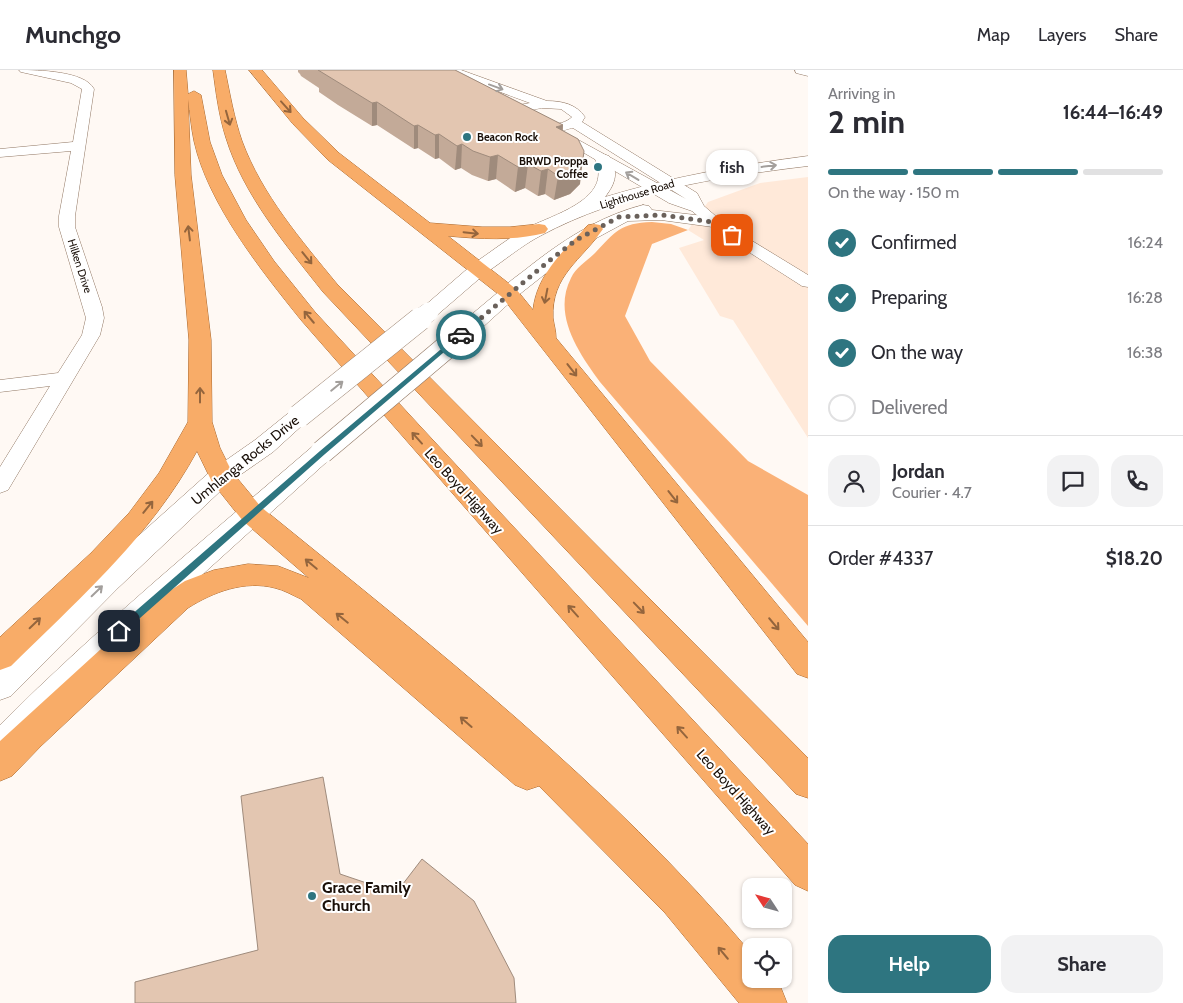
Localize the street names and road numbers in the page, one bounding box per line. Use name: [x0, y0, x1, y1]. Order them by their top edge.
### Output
street label: Lighthouse Road: [598, 176, 676, 212]
street label: Hilken Drive: [65, 237, 95, 295]
street label: Umhlanga Rocks Drive: [188, 411, 302, 509]
street label: Leo Boyd Highway: [421, 444, 507, 538]
street label: Leo Boyd Highway: [693, 745, 779, 839]

